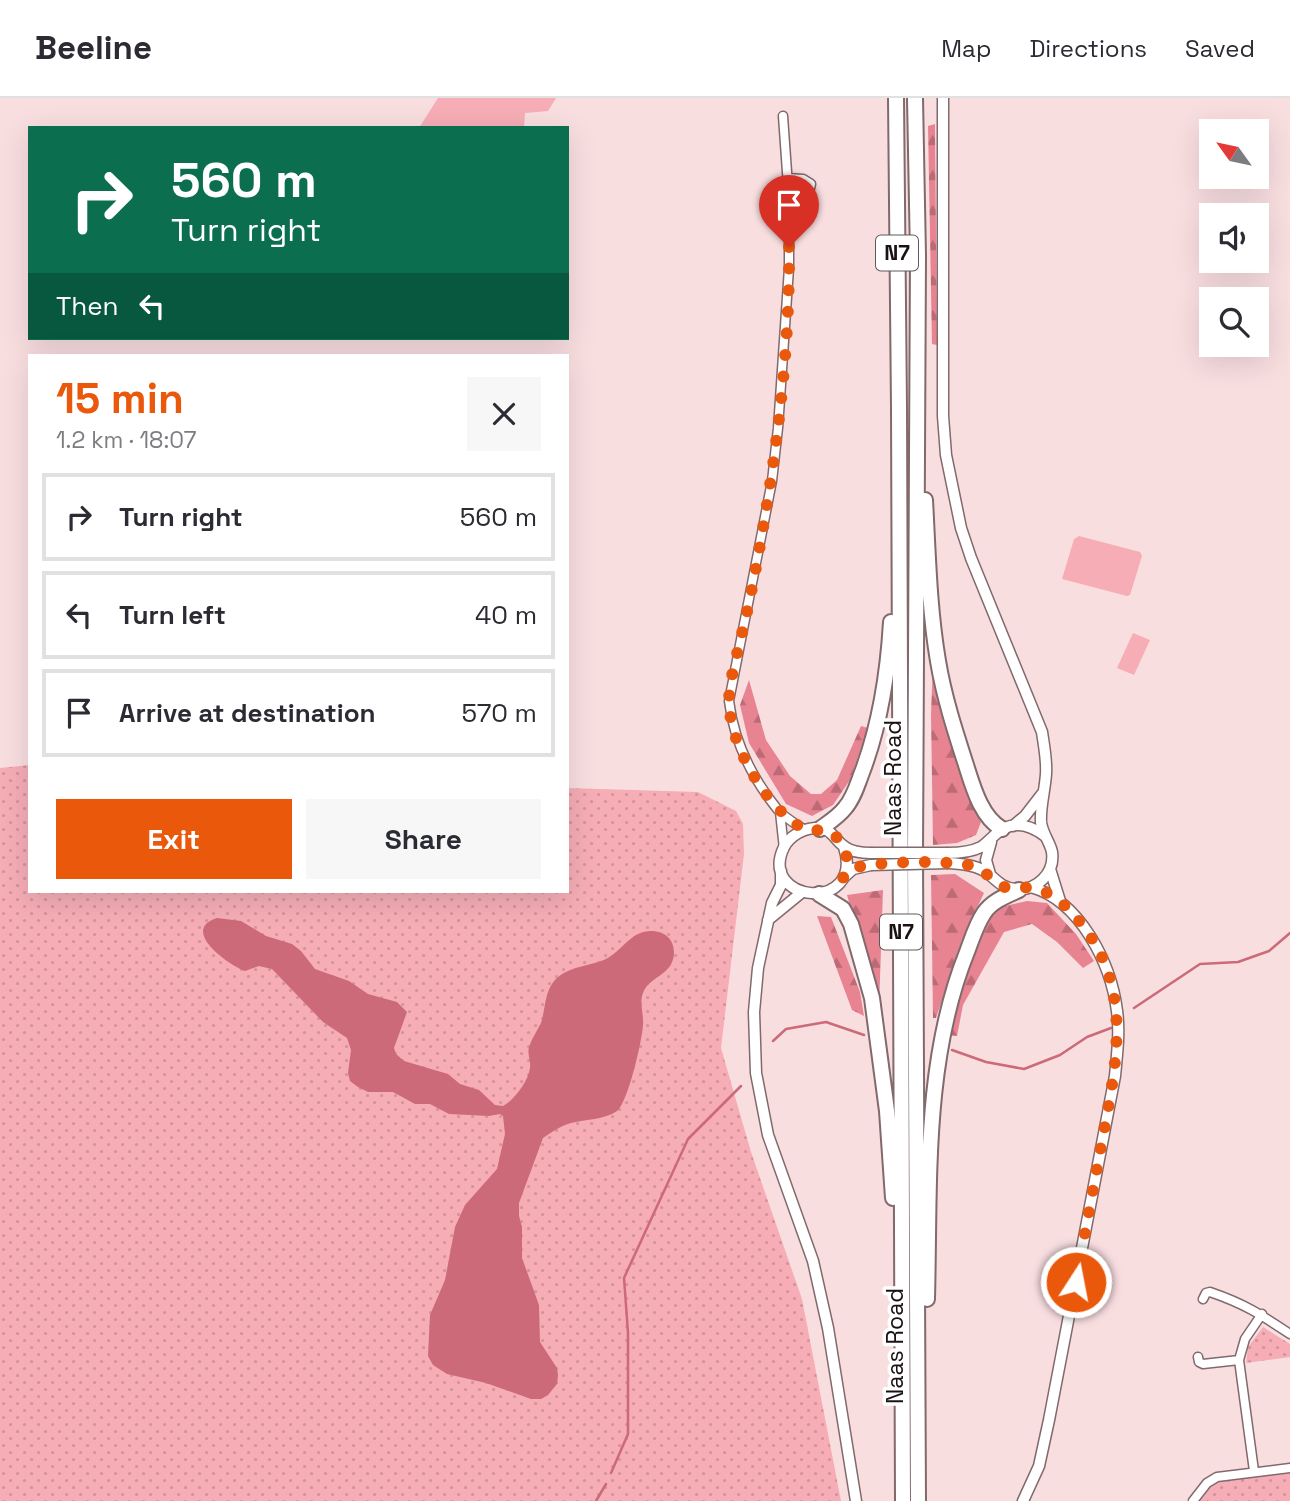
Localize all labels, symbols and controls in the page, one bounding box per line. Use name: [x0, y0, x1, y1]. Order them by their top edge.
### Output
text: Beeline: [35, 27, 152, 69]
text: Map: [941, 33, 991, 64]
text: Directions: [1029, 33, 1147, 64]
text: Saved: [1185, 33, 1255, 64]
north arrow: [1199, 119, 1269, 189]
map controls: [1199, 119, 1269, 357]
text: 560 m: [171, 149, 317, 211]
icon: right: [56, 154, 147, 245]
pin: [759, 175, 819, 247]
icon: arrive: [770, 186, 808, 224]
button: sound: [1199, 203, 1269, 273]
text: Turn right: [171, 210, 321, 250]
road number: N7: [876, 236, 918, 270]
icon: left: [133, 287, 171, 325]
button: search: [1199, 287, 1269, 357]
text: Then: [56, 289, 119, 323]
text: 15 min: [56, 372, 184, 425]
button: close: [467, 377, 541, 451]
text: 1.2 km · 18:07: [56, 425, 197, 455]
icon: right: [60, 498, 98, 536]
text: Turn right: [119, 500, 243, 534]
text: 560 m: [460, 500, 537, 534]
icon: left: [60, 596, 98, 634]
text: Turn left: [119, 598, 226, 632]
text: 40 m: [475, 598, 537, 632]
icon: arrive: [60, 694, 98, 732]
text: Arrive at destination: [119, 696, 376, 730]
text: 570 m: [462, 696, 537, 730]
street label: Naas Road: [878, 720, 908, 836]
button: Exit: [56, 799, 292, 879]
button: Share: [306, 799, 541, 879]
road number: N7: [880, 914, 922, 950]
position arrow: [1039, 1245, 1113, 1319]
street label: Naas Road: [880, 1288, 910, 1404]

